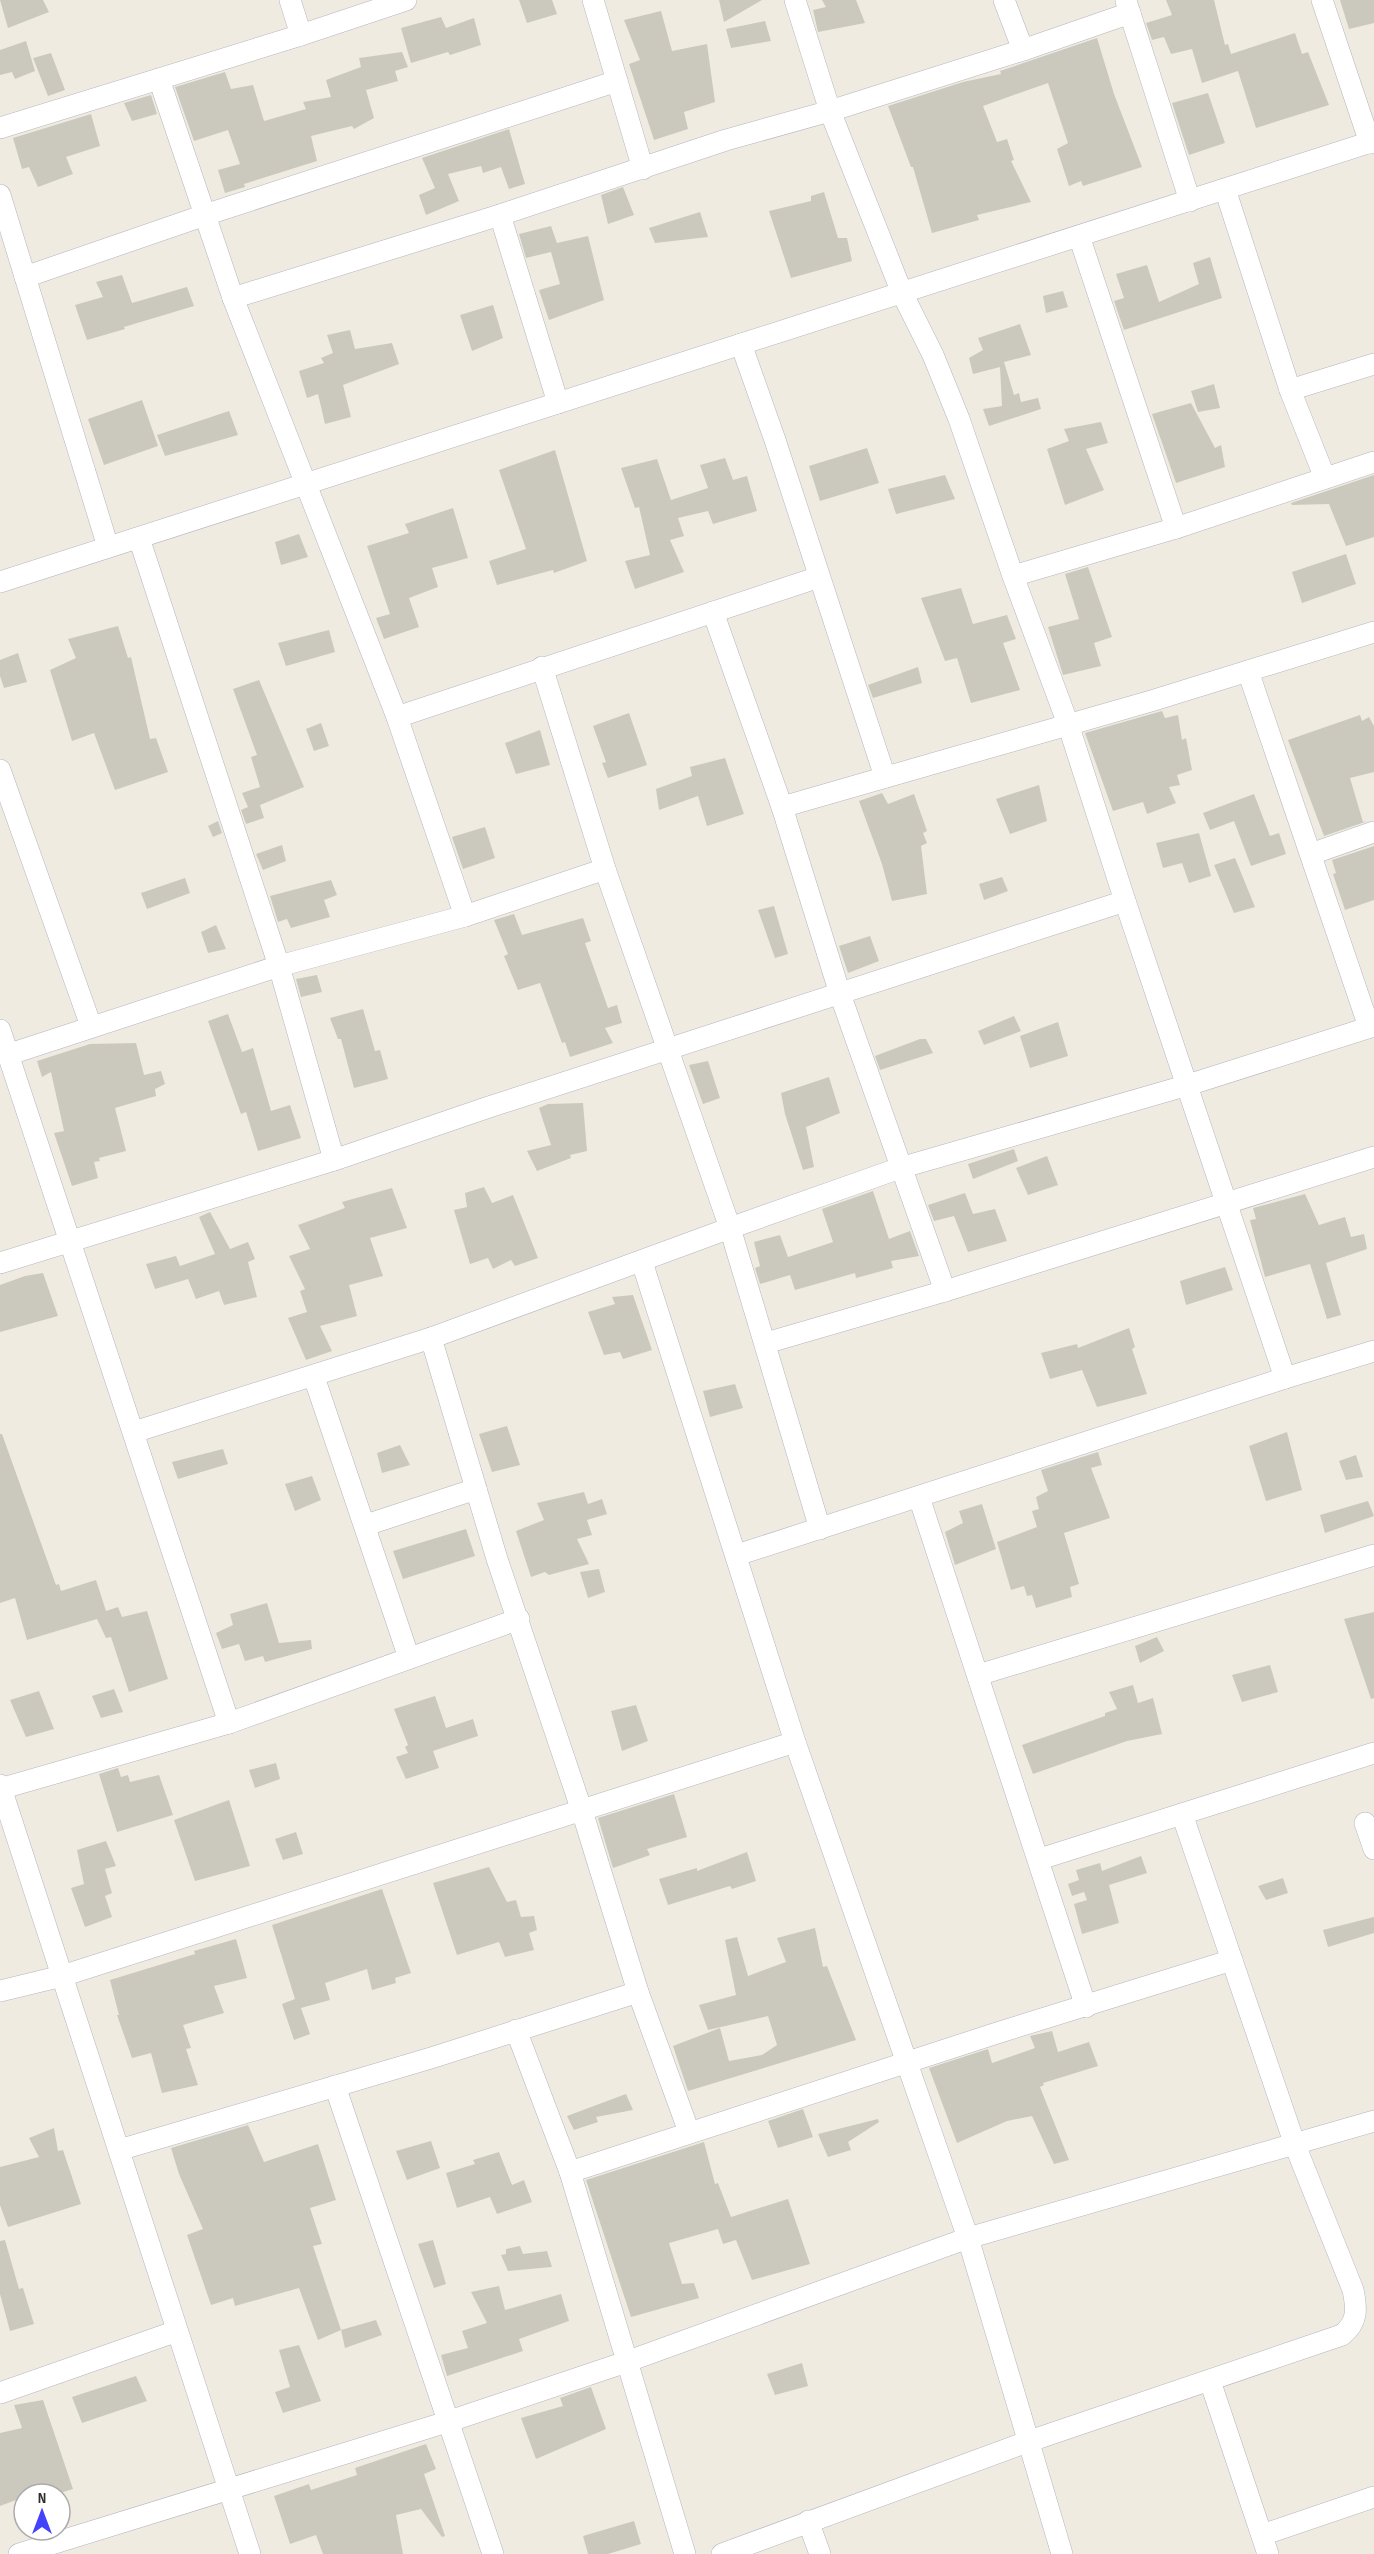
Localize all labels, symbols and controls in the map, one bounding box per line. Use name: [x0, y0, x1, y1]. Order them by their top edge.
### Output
north arrow: [12, 2482, 72, 2542]
text: N: [38, 2489, 46, 2508]

